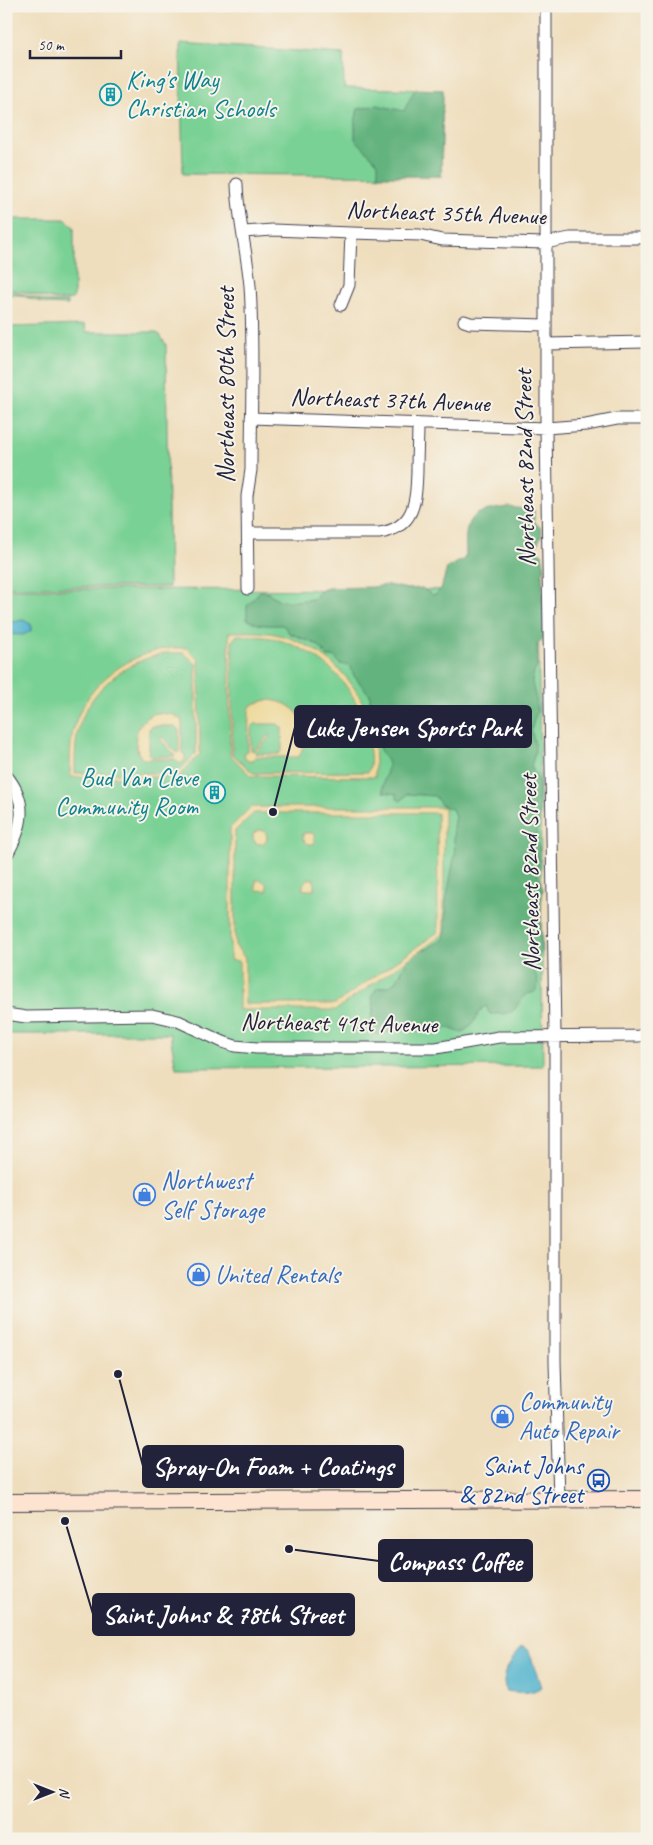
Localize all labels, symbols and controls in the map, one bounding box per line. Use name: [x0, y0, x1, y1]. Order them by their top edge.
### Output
scale bar: [30, 28, 121, 60]
text: 50 m: [38, 36, 65, 55]
place label: King's Way Christian Schools: [126, 64, 278, 125]
building icon: King's Way Christian Schools: [98, 82, 122, 106]
street label: Northeast 35th Avenue: [346, 194, 548, 233]
street label: Northeast 80th Street: [210, 284, 242, 483]
street label: Northeast 82nd Street: [507, 366, 543, 567]
street label: Northeast 37th Avenue: [290, 381, 492, 420]
callout: Luke Jensen Sports Park: [295, 706, 531, 747]
text: Luke Jensen Sports Park: [305, 711, 523, 744]
place label: Bud Van Cleve Community Room: [55, 762, 200, 823]
street label: Northeast 82nd Street: [512, 771, 548, 972]
building icon: Bud Van Cleve Community Room: [202, 780, 226, 804]
street label: Northeast 41st Avenue: [240, 1005, 439, 1041]
place label: Northwest Self Storage: [161, 1165, 266, 1226]
shop icon: Northwest Self Storage: [133, 1183, 157, 1207]
place label: United Rentals: [215, 1259, 342, 1291]
shop icon: United Rentals: [187, 1263, 211, 1287]
place label: Community Auto Repair: [519, 1386, 621, 1447]
shop icon: Community Auto Repair: [491, 1404, 515, 1428]
callout: Spray-On Foam + Coatings: [143, 1446, 403, 1487]
text: Spray-On Foam + Coatings: [153, 1450, 396, 1483]
place label: Saint Johns & 82nd Street: [459, 1450, 586, 1511]
bus stop icon: Saint Johns & 82nd Street: [587, 1468, 611, 1492]
callout: Compass Coffee: [379, 1540, 532, 1581]
text: Compass Coffee: [388, 1545, 524, 1578]
callout: Saint Johns & 78th Street: [93, 1594, 354, 1635]
text: Saint Johns & 78th Street: [102, 1598, 347, 1631]
north arrow: [28, 1768, 78, 1818]
text: N: [56, 1788, 73, 1799]

